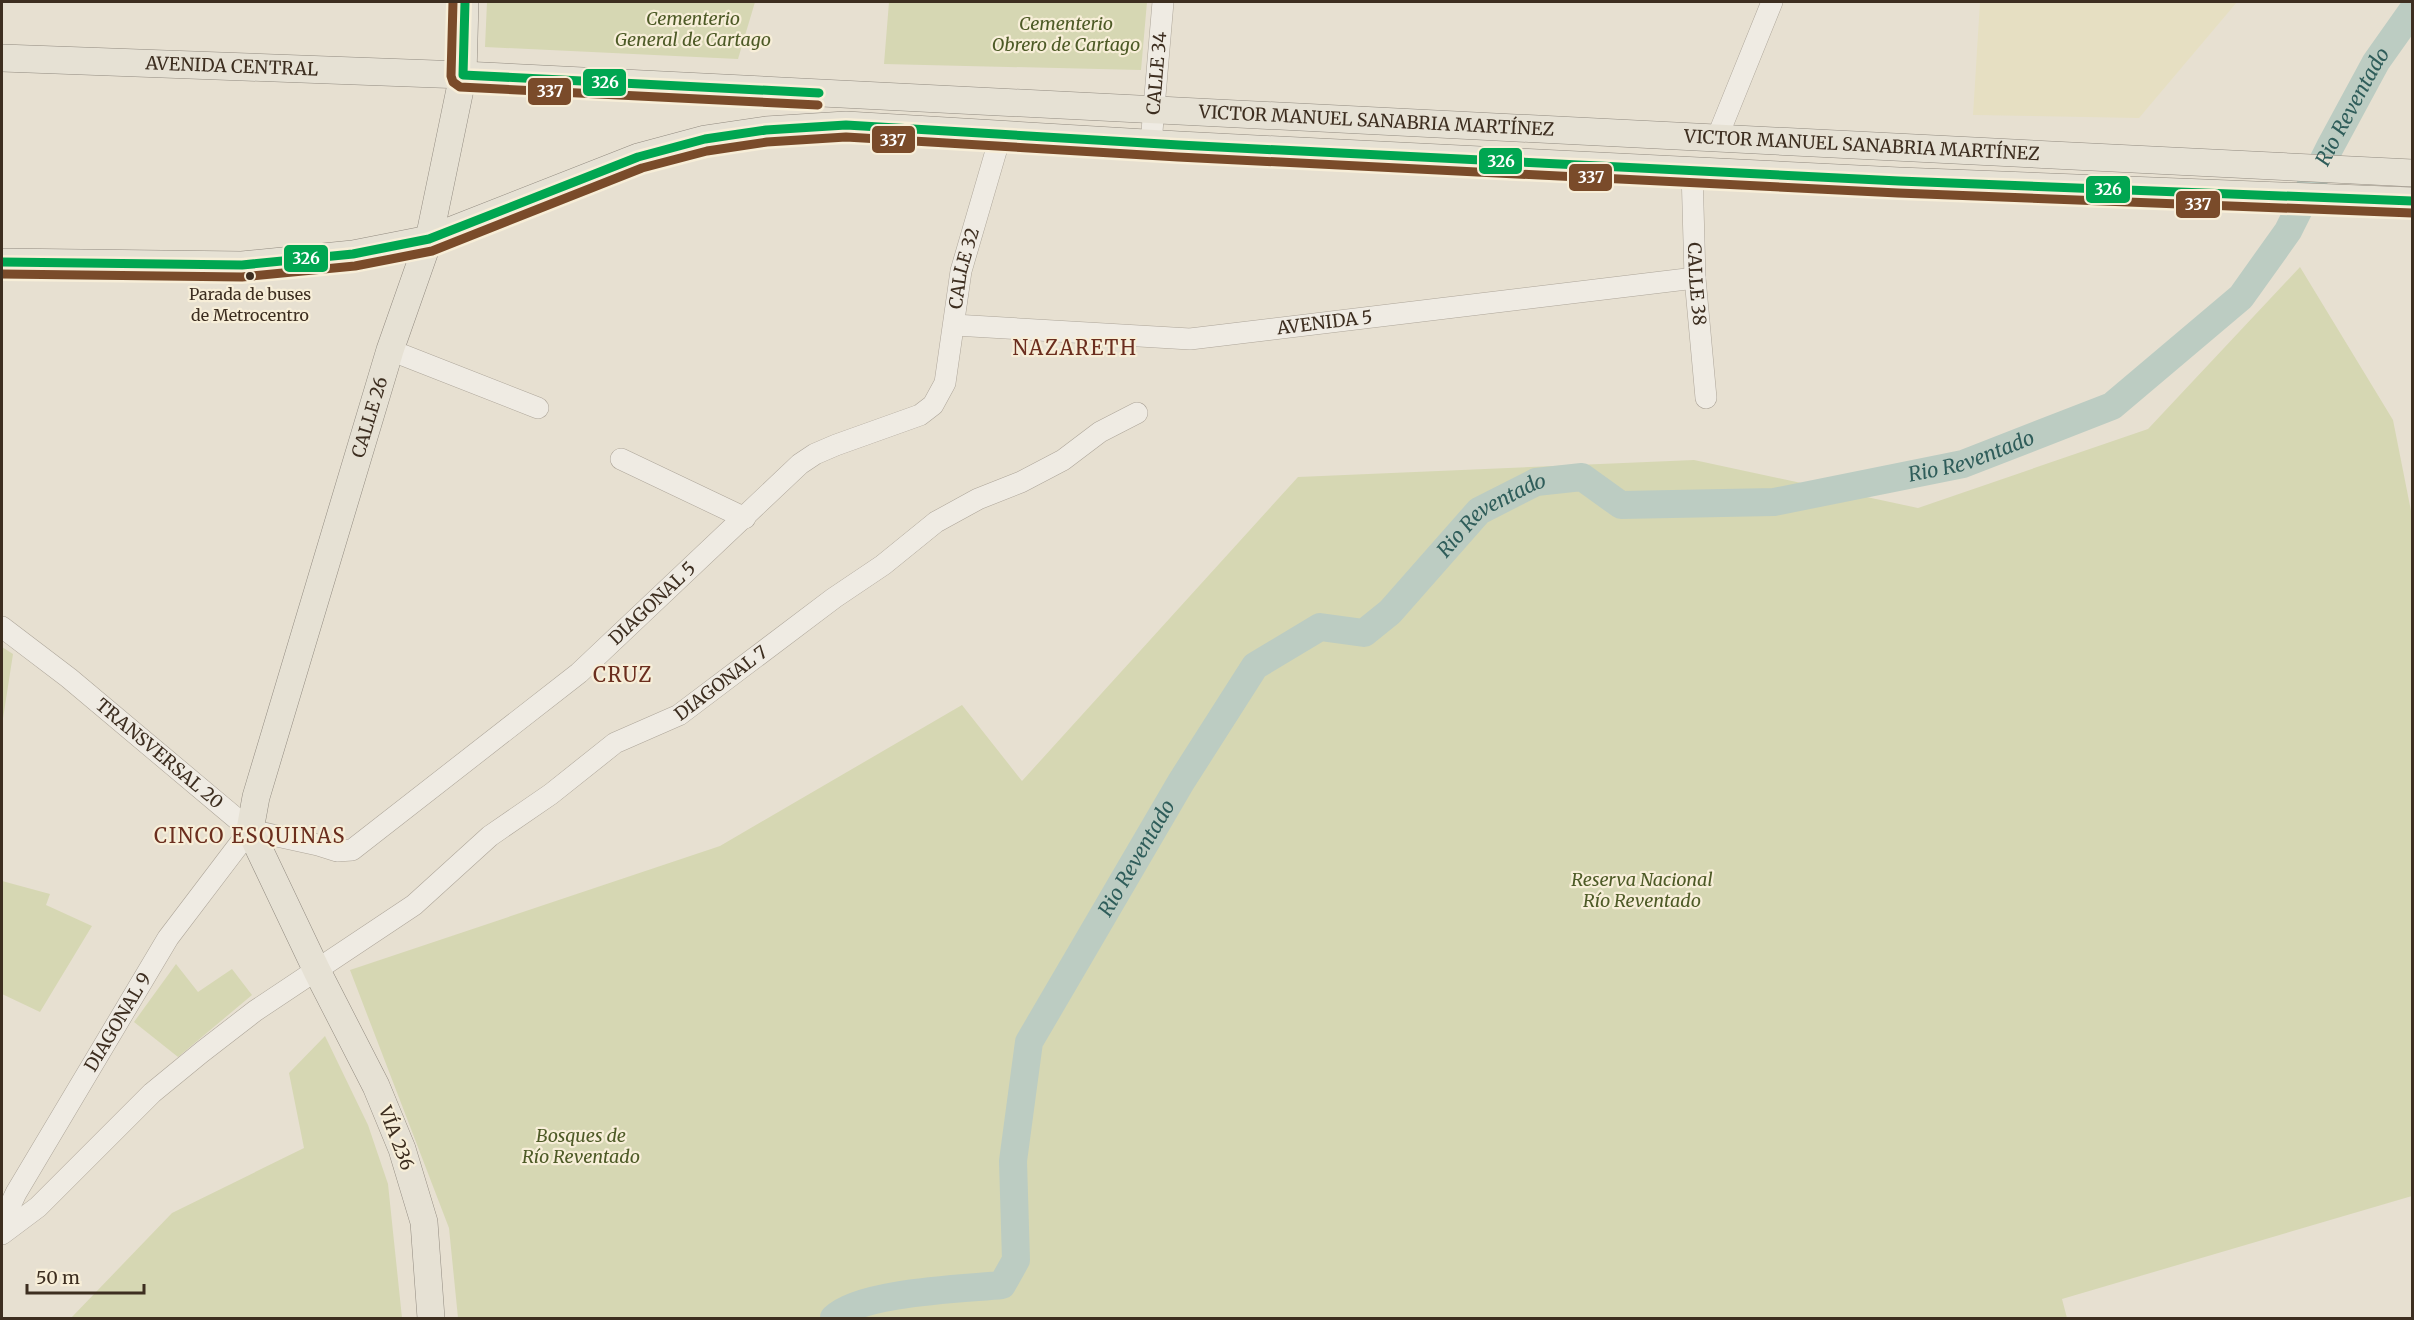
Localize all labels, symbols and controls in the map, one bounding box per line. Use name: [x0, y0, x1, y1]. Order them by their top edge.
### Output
park label: Cementerio General de Cartago: [615, 7, 771, 51]
park label: Cementerio Obrero de Cartago: [992, 12, 1140, 56]
street label: CALLE 34: [1141, 31, 1171, 116]
water label: Rio Reventado: [2310, 42, 2395, 170]
street label: AVENIDA CENTRAL: [144, 51, 319, 81]
line badge: 326: [582, 68, 627, 97]
text: 326: [591, 72, 619, 92]
line badge: 337: [527, 77, 572, 106]
text: 337: [537, 81, 564, 101]
street label: VICTOR MANUEL SANABRIA MARTÍNEZ: [1197, 100, 1555, 141]
street label: VICTOR MANUEL SANABRIA MARTÍNEZ: [1683, 124, 2040, 165]
line badge: 337: [871, 125, 916, 154]
text: 337: [880, 130, 907, 150]
line badge: 326: [1478, 147, 1523, 175]
text: 326: [1487, 151, 1515, 171]
line badge: 337: [1568, 163, 1613, 192]
text: 337: [1578, 167, 1605, 187]
line badge: 326: [2085, 175, 2131, 204]
text: 326: [2094, 179, 2122, 199]
line badge: 337: [2175, 190, 2221, 219]
text: 337: [2185, 194, 2212, 214]
street label: CALLE 32: [944, 225, 984, 310]
street label: CALLE 38: [1683, 242, 1711, 326]
line badge: 326: [283, 244, 329, 273]
text: 326: [292, 248, 320, 268]
marker: Parada de buses de Metrocentro: [244, 270, 256, 282]
place label: Parada de buses de Metrocentro: [189, 284, 311, 325]
street label: AVENIDA 5: [1275, 305, 1374, 340]
district label: NAZARETH: [1012, 335, 1138, 360]
street label: CALLE 26: [346, 374, 392, 460]
water label: Rio Reventado: [1906, 425, 2038, 487]
water label: Rio Reventado: [1431, 468, 1547, 562]
street label: DIAGONAL 5: [604, 557, 700, 650]
street label: DIAGONAL 7: [670, 640, 772, 725]
district label: CRUZ: [593, 662, 653, 687]
street label: TRANSVERSAL 20: [91, 693, 228, 814]
water label: Rio Reventado: [1092, 795, 1180, 921]
district label: CINCO ESQUINAS: [154, 823, 346, 848]
park label: Reserva Nacional Río Reventado: [1571, 868, 1713, 912]
street label: DIAGONAL 9: [79, 968, 156, 1076]
street label: VÍA 236: [373, 1102, 419, 1173]
park label: Bosques de Río Reventado: [522, 1124, 640, 1168]
scale bar: [27, 1257, 144, 1295]
text: 50 m: [36, 1266, 80, 1289]

